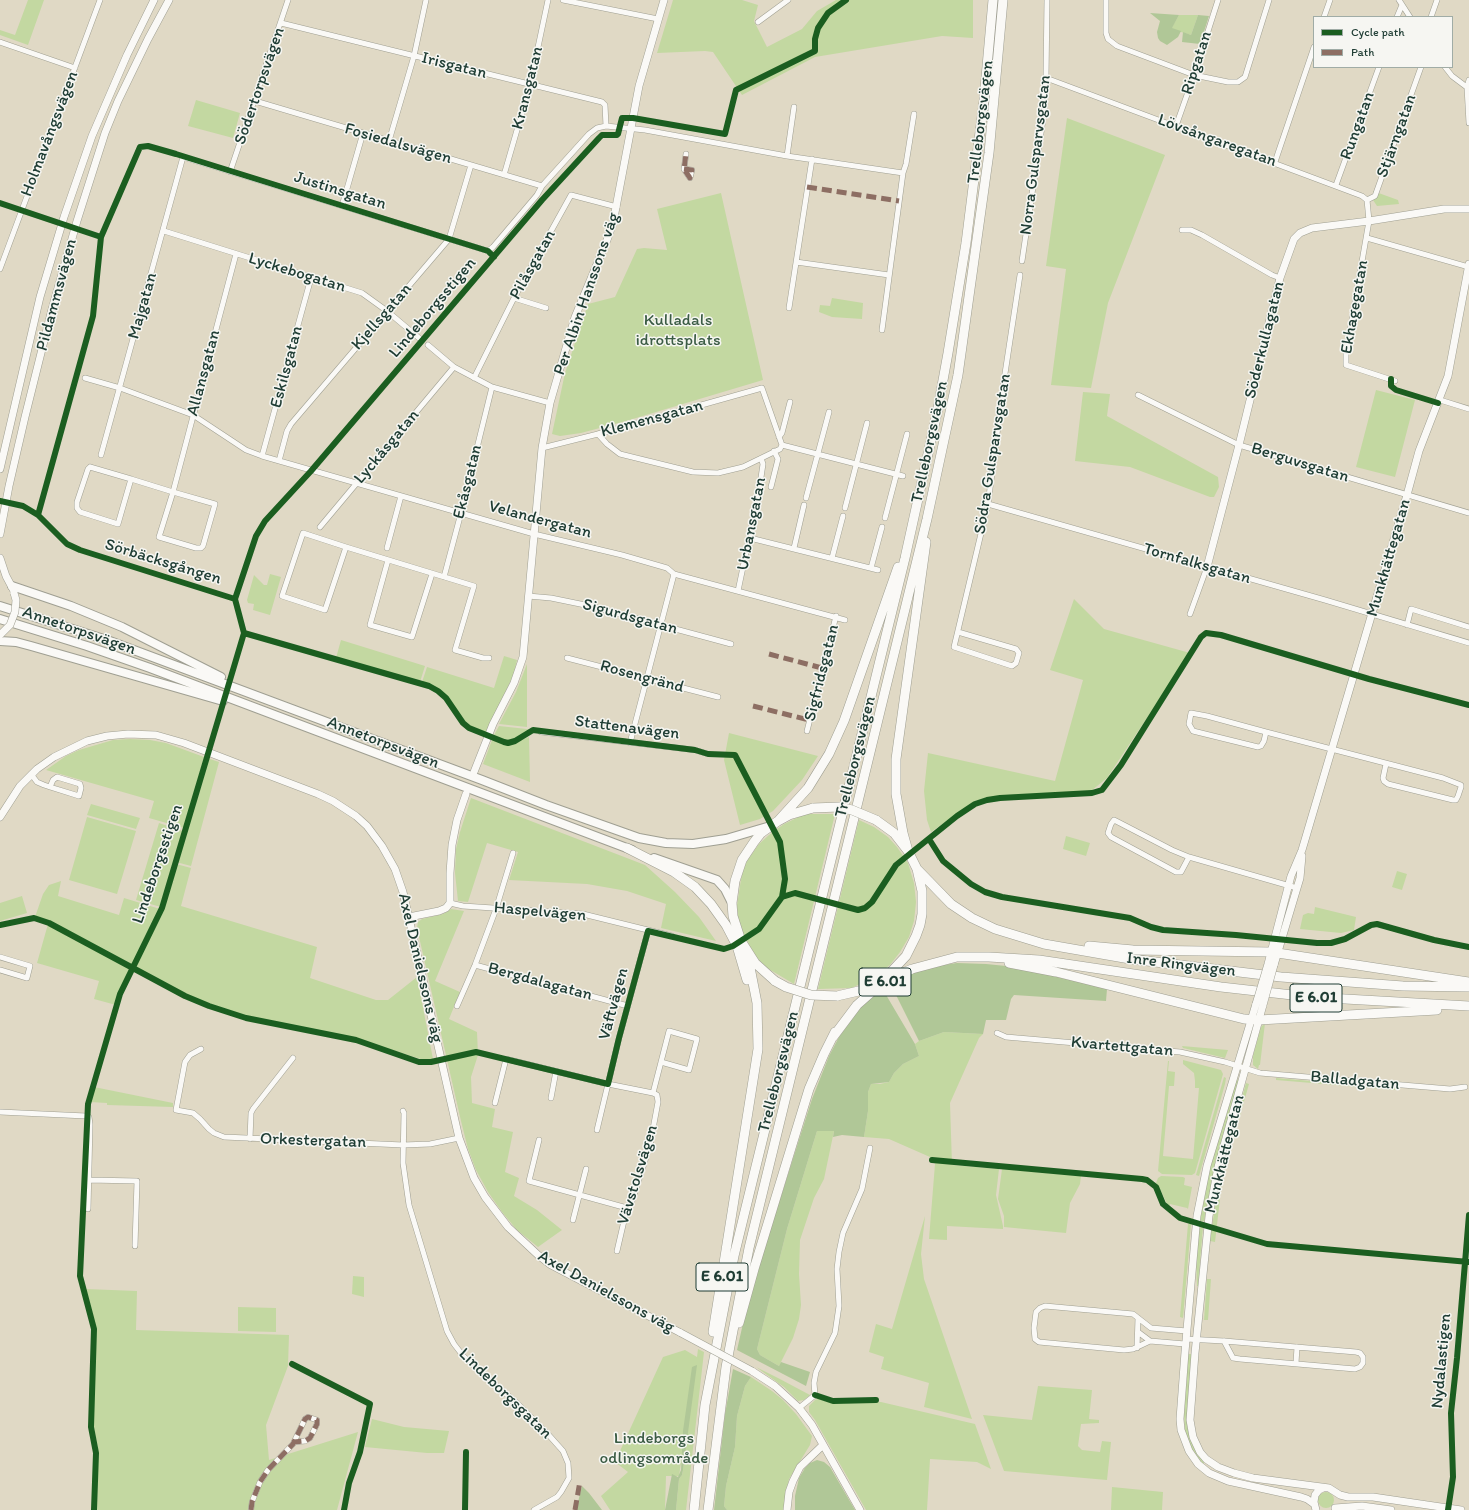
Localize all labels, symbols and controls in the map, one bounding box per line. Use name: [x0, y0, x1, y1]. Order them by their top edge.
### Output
legend: [1313, 16, 1453, 68]
street label: Södertorpsvägen: [230, 25, 290, 147]
text: Cycle path: [1351, 25, 1405, 39]
street label: Ripgatan: [1177, 29, 1217, 97]
street label: Kransgatan: [508, 44, 548, 132]
text: Path: [1351, 45, 1374, 59]
street label: Irisgatan: [419, 48, 489, 84]
street label: Trelleborgsvägen: [963, 59, 999, 185]
street label: Holmavångsvägen: [17, 68, 83, 200]
street label: Norra Gulsparvsgatan: [1016, 74, 1056, 236]
street label: Rungatan: [1336, 89, 1380, 163]
street label: Stjärngatan: [1373, 92, 1421, 180]
street label: Lövsångaregatan: [1155, 110, 1279, 172]
street label: Fosiedalsvägen: [342, 119, 454, 169]
street label: Justinsgatan: [291, 167, 389, 215]
street label: Per Albin Hanssons väg: [550, 210, 624, 378]
street label: Pilåsgatan: [505, 227, 561, 303]
street label: Pildammsvägen: [32, 237, 82, 353]
street label: Lyckebogatan: [246, 249, 348, 297]
street label: Lindeborgsstigen: [385, 254, 481, 362]
street label: Ekhagegatan: [1337, 258, 1373, 356]
street label: Majgatan: [124, 270, 162, 342]
street label: Kjellsgatan: [347, 279, 417, 355]
street label: Söderkullagatan: [1241, 279, 1289, 401]
park label: Kulladals idrottsplats: [635, 311, 721, 351]
street label: Eskilsgatan: [266, 324, 308, 410]
street label: Allansgatan: [183, 328, 225, 418]
street label: Södra Gulsparvsgatan: [970, 372, 1016, 536]
street label: Trelleborgsvägen: [907, 379, 953, 505]
street label: Klemensgatan: [599, 396, 705, 442]
street label: Lyckåsgatan: [350, 406, 424, 488]
street label: Berguvsgatan: [1248, 438, 1352, 488]
street label: Ekåsgatan: [449, 443, 487, 521]
street label: Urbansgatan: [733, 476, 771, 572]
street label: Velandergatan: [486, 496, 594, 544]
street label: Munkhättegatan: [1362, 497, 1416, 619]
street label: Sörbäcksgången: [102, 535, 224, 589]
street label: Tornfalksgatan: [1141, 539, 1253, 589]
street label: Sigurdsgatan: [580, 595, 680, 639]
street label: Annetorpsvägen: [20, 602, 138, 660]
street label: Sigfridsgatan: [800, 623, 844, 723]
street label: Rosengränd: [598, 656, 686, 698]
street label: Trelleborgsvägen: [831, 694, 881, 820]
street label: Stattenavägen: [573, 711, 681, 745]
street label: Annetorpsvägen: [324, 712, 442, 774]
street label: Lindeborgsstigen: [128, 802, 188, 926]
street label: Axel Danielssons väg: [393, 891, 447, 1045]
street label: Haspelvägen: [493, 898, 587, 926]
street label: Inre Ringvägen: [1125, 948, 1237, 982]
street label: Bergdalagatan: [485, 958, 595, 1006]
street label: Väftvägen: [595, 966, 633, 1042]
road number: E 6.01: [859, 968, 911, 996]
road number: E 6.01: [1290, 984, 1342, 1012]
street label: Trelleborgsvägen: [754, 1009, 804, 1135]
street label: Kvartettgatan: [1070, 1032, 1174, 1062]
street label: Balladgatan: [1310, 1067, 1400, 1095]
street label: Munkhättegatan: [1200, 1093, 1250, 1215]
street label: Vävstolsvägen: [613, 1122, 663, 1228]
street label: Orkestergatan: [260, 1129, 366, 1153]
street label: Axel Danielssons väg: [534, 1246, 678, 1338]
road number: E 6.01: [696, 1263, 748, 1291]
street label: Nydalastigen: [1428, 1313, 1456, 1409]
street label: Lindeborgsgatan: [454, 1344, 556, 1444]
park label: Lindeborgs odlingsområde: [600, 1429, 708, 1469]

